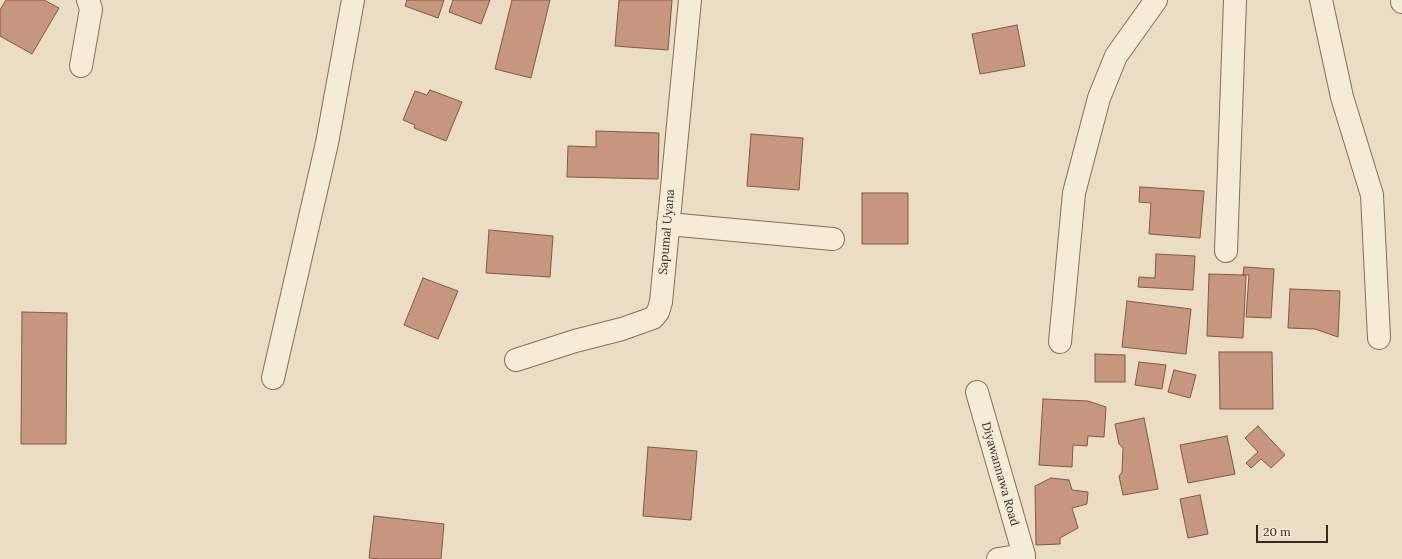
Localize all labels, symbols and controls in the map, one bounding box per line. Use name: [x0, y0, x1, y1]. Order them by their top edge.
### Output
street label: Sapumal Uyana: [656, 189, 678, 275]
street label: Diyawannawa Road: [978, 420, 1022, 528]
scale bar: [1258, 517, 1330, 543]
text: 20 m: [1263, 524, 1291, 539]

